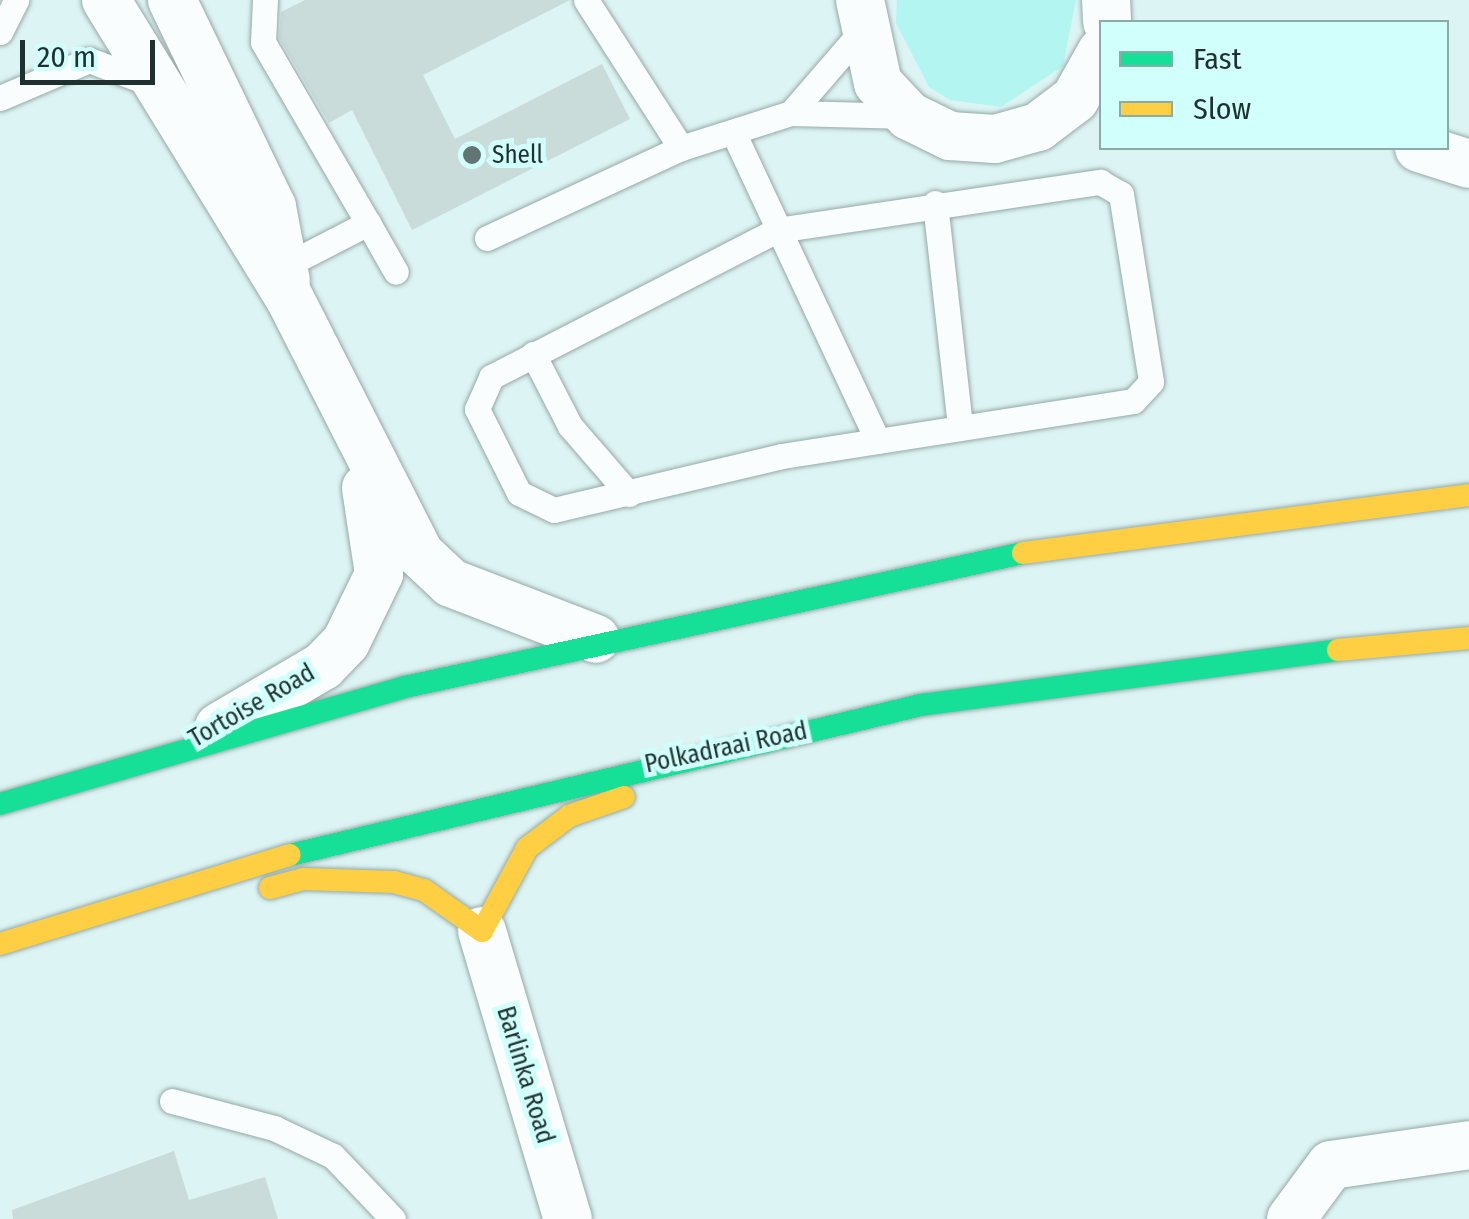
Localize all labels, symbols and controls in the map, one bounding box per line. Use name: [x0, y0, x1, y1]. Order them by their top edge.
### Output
scale bar: [25, 20, 160, 82]
legend: [1099, 20, 1449, 150]
text: 20 m: [37, 39, 96, 75]
text: Fast: [1193, 41, 1241, 77]
text: Slow: [1193, 91, 1251, 127]
place label: Shell: [492, 140, 543, 170]
marker: Shell: [461, 144, 483, 166]
street label: Tortoise Road: [184, 658, 320, 754]
street label: Polkadraai Road: [642, 716, 810, 780]
street label: Barlinka Road: [490, 1003, 560, 1147]

